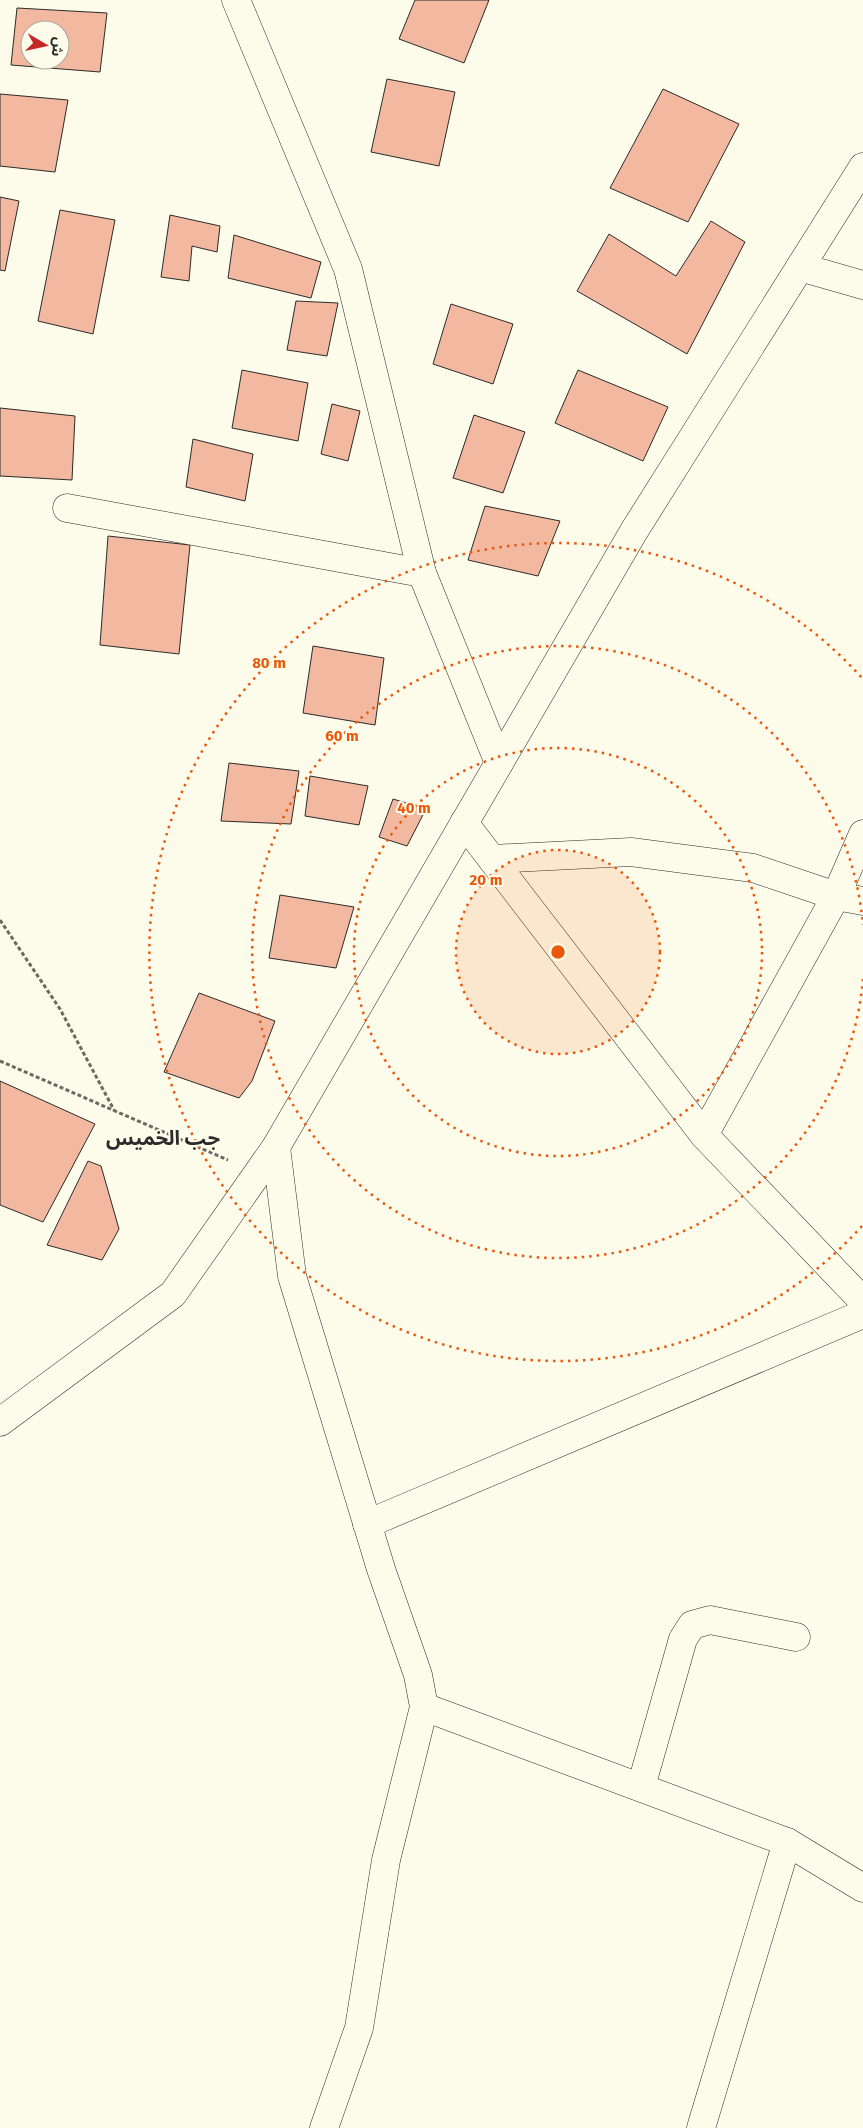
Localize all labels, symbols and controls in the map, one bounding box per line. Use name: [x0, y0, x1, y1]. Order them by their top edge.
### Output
north arrow: [20, 20, 70, 70]
text: ش: [47, 36, 67, 58]
text: 80 m: [252, 654, 286, 672]
text: 60 m: [325, 727, 359, 745]
text: 40 m: [397, 799, 431, 817]
text: 20 m: [470, 871, 502, 889]
centre of rings: [549, 943, 567, 961]
district label: جب الخميس: [106, 1126, 220, 1150]

